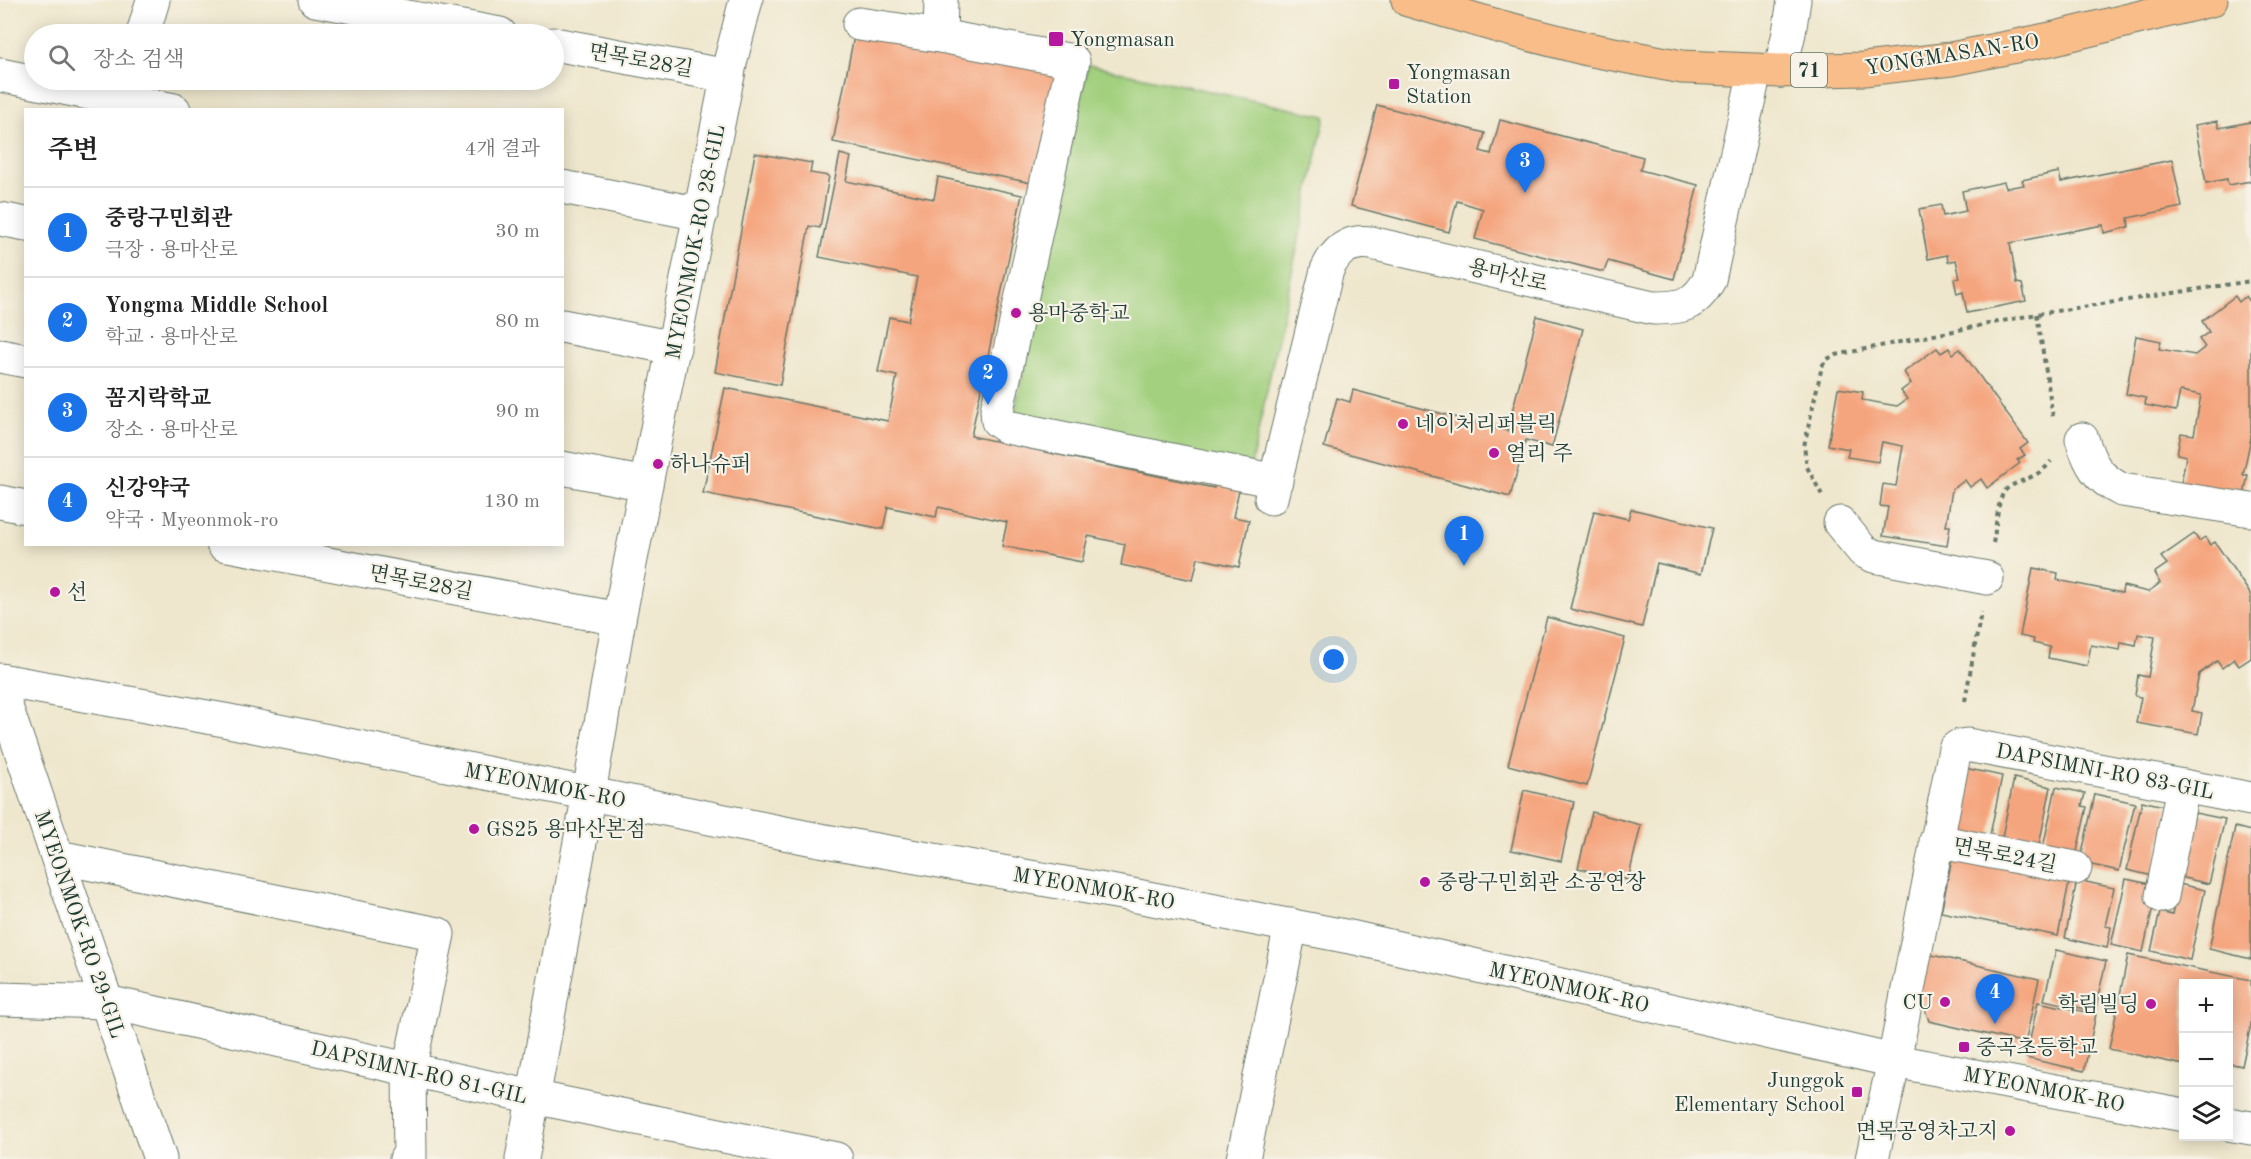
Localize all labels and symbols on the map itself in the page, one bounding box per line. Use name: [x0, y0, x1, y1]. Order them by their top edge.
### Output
marker: Yongmasan: [1047, 30, 1065, 48]
place label: Yongmasan: [1070, 30, 1175, 51]
street label: YONGMASAN-RO: [1864, 31, 2041, 80]
street label: 면목로28길: [587, 40, 695, 81]
road number: 71: [1791, 53, 1827, 87]
place label: Yongmasan Station: [1406, 63, 1511, 108]
marker: Yongmasan Station: [1387, 77, 1401, 91]
street label: MYEONMOK-RO 28-GIL: [663, 123, 730, 362]
pin: 3: [1506, 144, 1544, 193]
street label: 용마산로: [1466, 255, 1550, 296]
place label: 용마중학교: [1028, 302, 1129, 325]
marker: 용마중학교: [1009, 306, 1023, 320]
pin: 2: [968, 356, 1008, 405]
place label: 네이처리퍼블릭: [1415, 413, 1557, 436]
marker: 네이처리퍼블릭: [1396, 417, 1410, 431]
place label: 얼리 주: [1506, 442, 1573, 465]
marker: 얼리 주: [1487, 446, 1501, 460]
place label: 하나슈퍼: [670, 453, 751, 476]
marker: 하나슈퍼: [651, 457, 665, 471]
pin: 1: [1444, 516, 1484, 566]
street label: 면목로28길: [367, 561, 475, 604]
place label: 선: [67, 581, 87, 604]
marker: 선: [48, 585, 62, 599]
your location: [1319, 645, 1348, 674]
street label: DAPSIMNI-RO 83-GIL: [1994, 741, 2216, 804]
street label: MYEONMOK-RO: [462, 761, 627, 812]
street label: MYEONMOK-RO 29-GIL: [30, 808, 127, 1041]
place label: GS25 용마산본점: [486, 817, 646, 841]
marker: GS25 용마산본점: [467, 822, 481, 836]
street label: 면목로24길: [1951, 834, 2059, 877]
street label: MYEONMOK-RO: [1011, 865, 1176, 914]
place label: 중랑구민회관 소공연장: [1437, 871, 1646, 894]
marker: 중랑구민회관 소공연장: [1418, 875, 1432, 889]
street label: MYEONMOK-RO: [1486, 960, 1651, 1017]
pin: 4: [1976, 974, 2014, 1024]
place label: CU: [1903, 993, 1933, 1014]
place label: 학림빌딩: [2058, 993, 2139, 1016]
marker: CU: [1938, 995, 1952, 1009]
marker: 학림빌딩: [2144, 997, 2158, 1011]
place label: 중곡초등학교: [1976, 1036, 2098, 1059]
street label: DAPSIMNI-RO 81-GIL: [308, 1038, 529, 1109]
marker: 중곡초등학교: [1957, 1040, 1971, 1054]
street label: MYEONMOK-RO: [1961, 1065, 2126, 1116]
place label: Junggok Elementary School: [1674, 1071, 1845, 1116]
marker: Junggok Elementary School: [1850, 1085, 1864, 1099]
place label: 면목공영차고지: [1856, 1120, 1998, 1143]
marker: 면목공영차고지: [2003, 1124, 2017, 1138]

